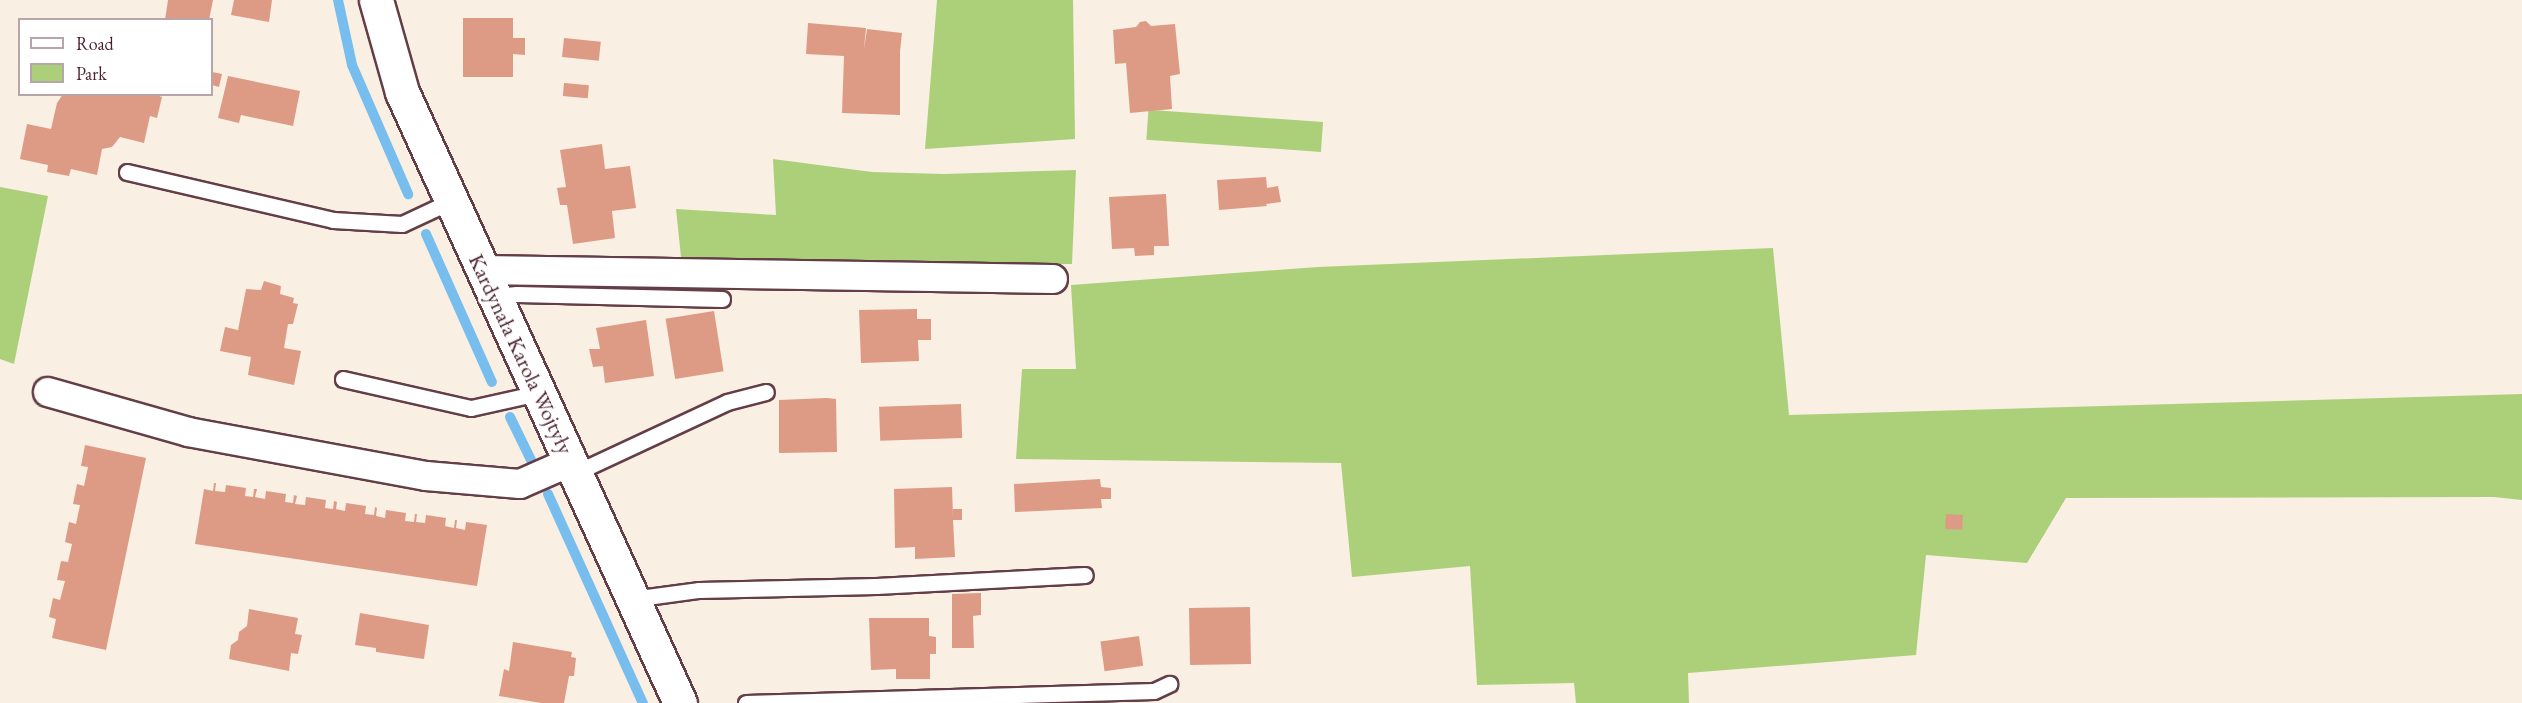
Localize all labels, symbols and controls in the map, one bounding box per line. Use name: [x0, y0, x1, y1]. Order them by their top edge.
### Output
legend: [18, 18, 213, 96]
text: Road: [76, 32, 114, 55]
text: Park: [76, 62, 107, 85]
street label: Kardynała Karola Wojtyły: [463, 250, 579, 458]

